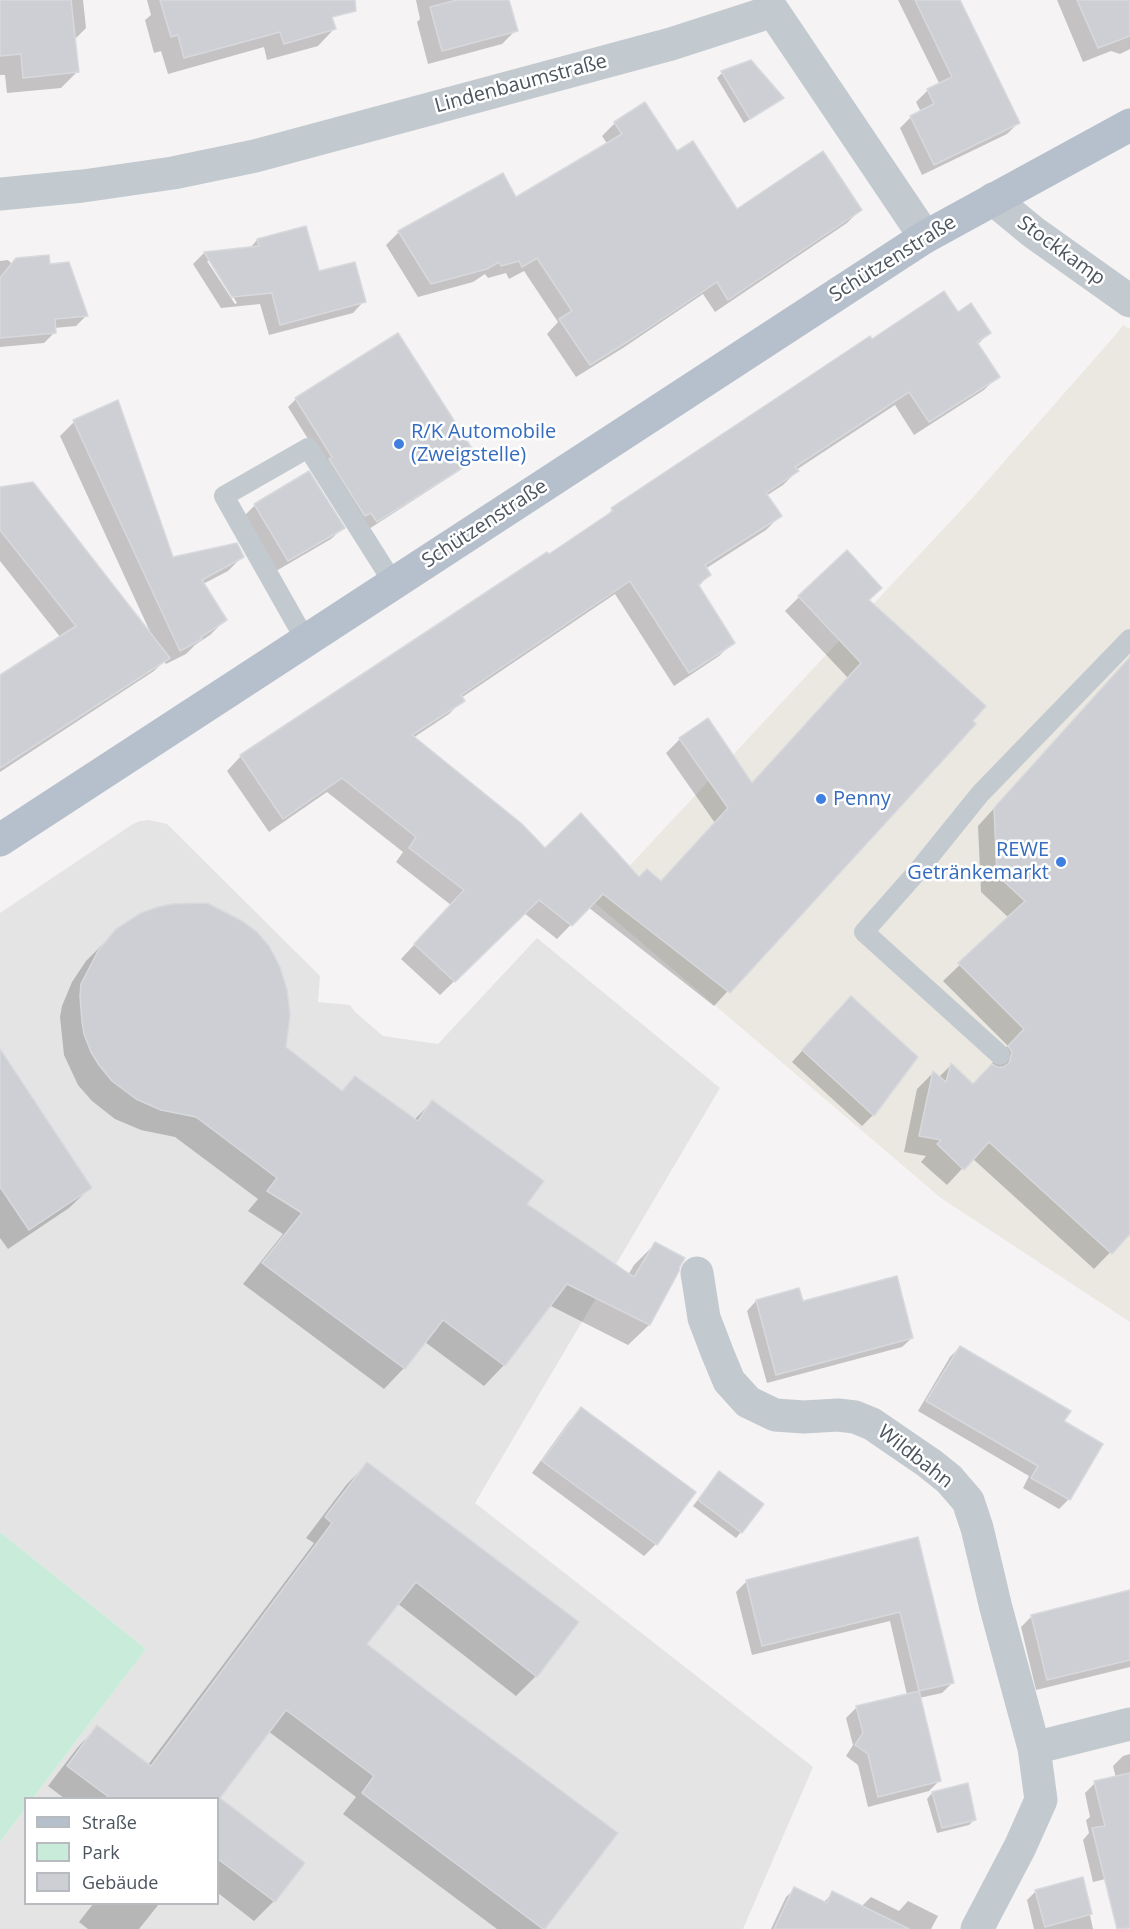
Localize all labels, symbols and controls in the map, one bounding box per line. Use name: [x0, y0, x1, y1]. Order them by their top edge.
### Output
street label: Lindenbaumstraße: [432, 49, 610, 119]
street label: Schützenstraße: [825, 210, 961, 308]
street label: Stockkamp: [1012, 211, 1110, 291]
place label: R/K Automobile (Zweigstelle): [411, 420, 556, 467]
marker: R/K Automobile (Zweigstelle): [392, 437, 406, 451]
street label: Schützenstraße: [418, 475, 552, 573]
place label: Penny: [833, 787, 891, 811]
marker: Penny: [814, 792, 828, 806]
place label: REWE Getränkemarkt: [907, 838, 1049, 885]
marker: REWE Getränkemarkt: [1054, 855, 1068, 869]
street label: Wildbahn: [873, 1420, 957, 1494]
legend: [24, 1797, 219, 1905]
text: Straße: [82, 1810, 137, 1834]
text: Park: [82, 1840, 120, 1864]
text: Gebäude: [82, 1870, 158, 1894]

